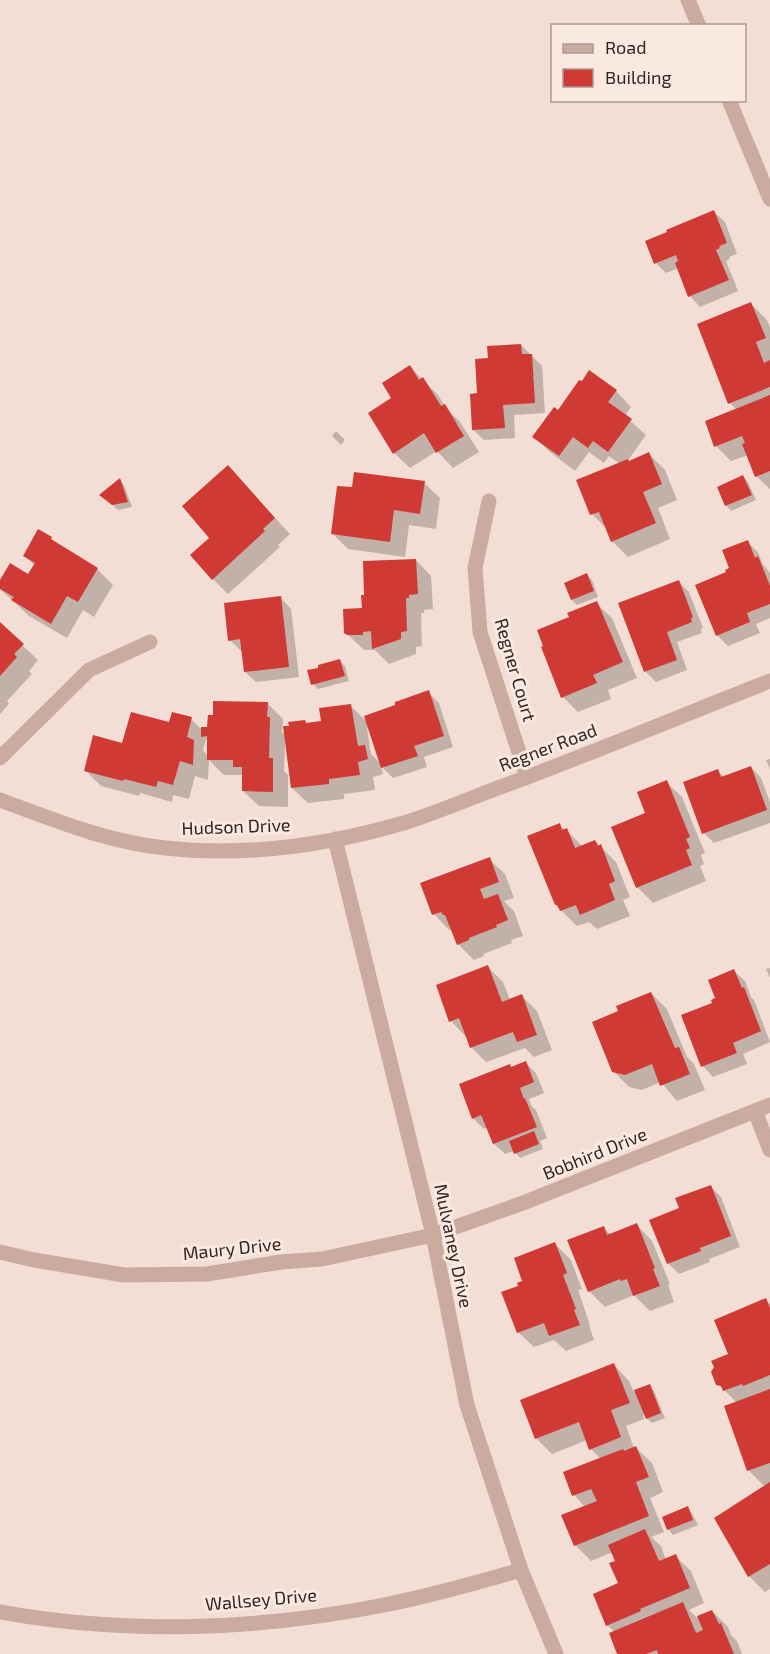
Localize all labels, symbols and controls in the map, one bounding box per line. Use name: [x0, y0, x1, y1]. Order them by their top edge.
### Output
legend: [551, 24, 746, 102]
text: Road: [605, 36, 646, 58]
text: Building: [605, 66, 672, 88]
street label: Regner Court: [491, 615, 541, 724]
street label: Regner Road: [496, 718, 600, 776]
street label: Hudson Drive: [181, 813, 291, 839]
street label: Bobhird Drive: [539, 1122, 650, 1184]
street label: Mulvaney Drive: [430, 1182, 478, 1310]
street label: Maury Drive: [182, 1232, 282, 1264]
street label: Wallsey Drive: [204, 1583, 318, 1615]

